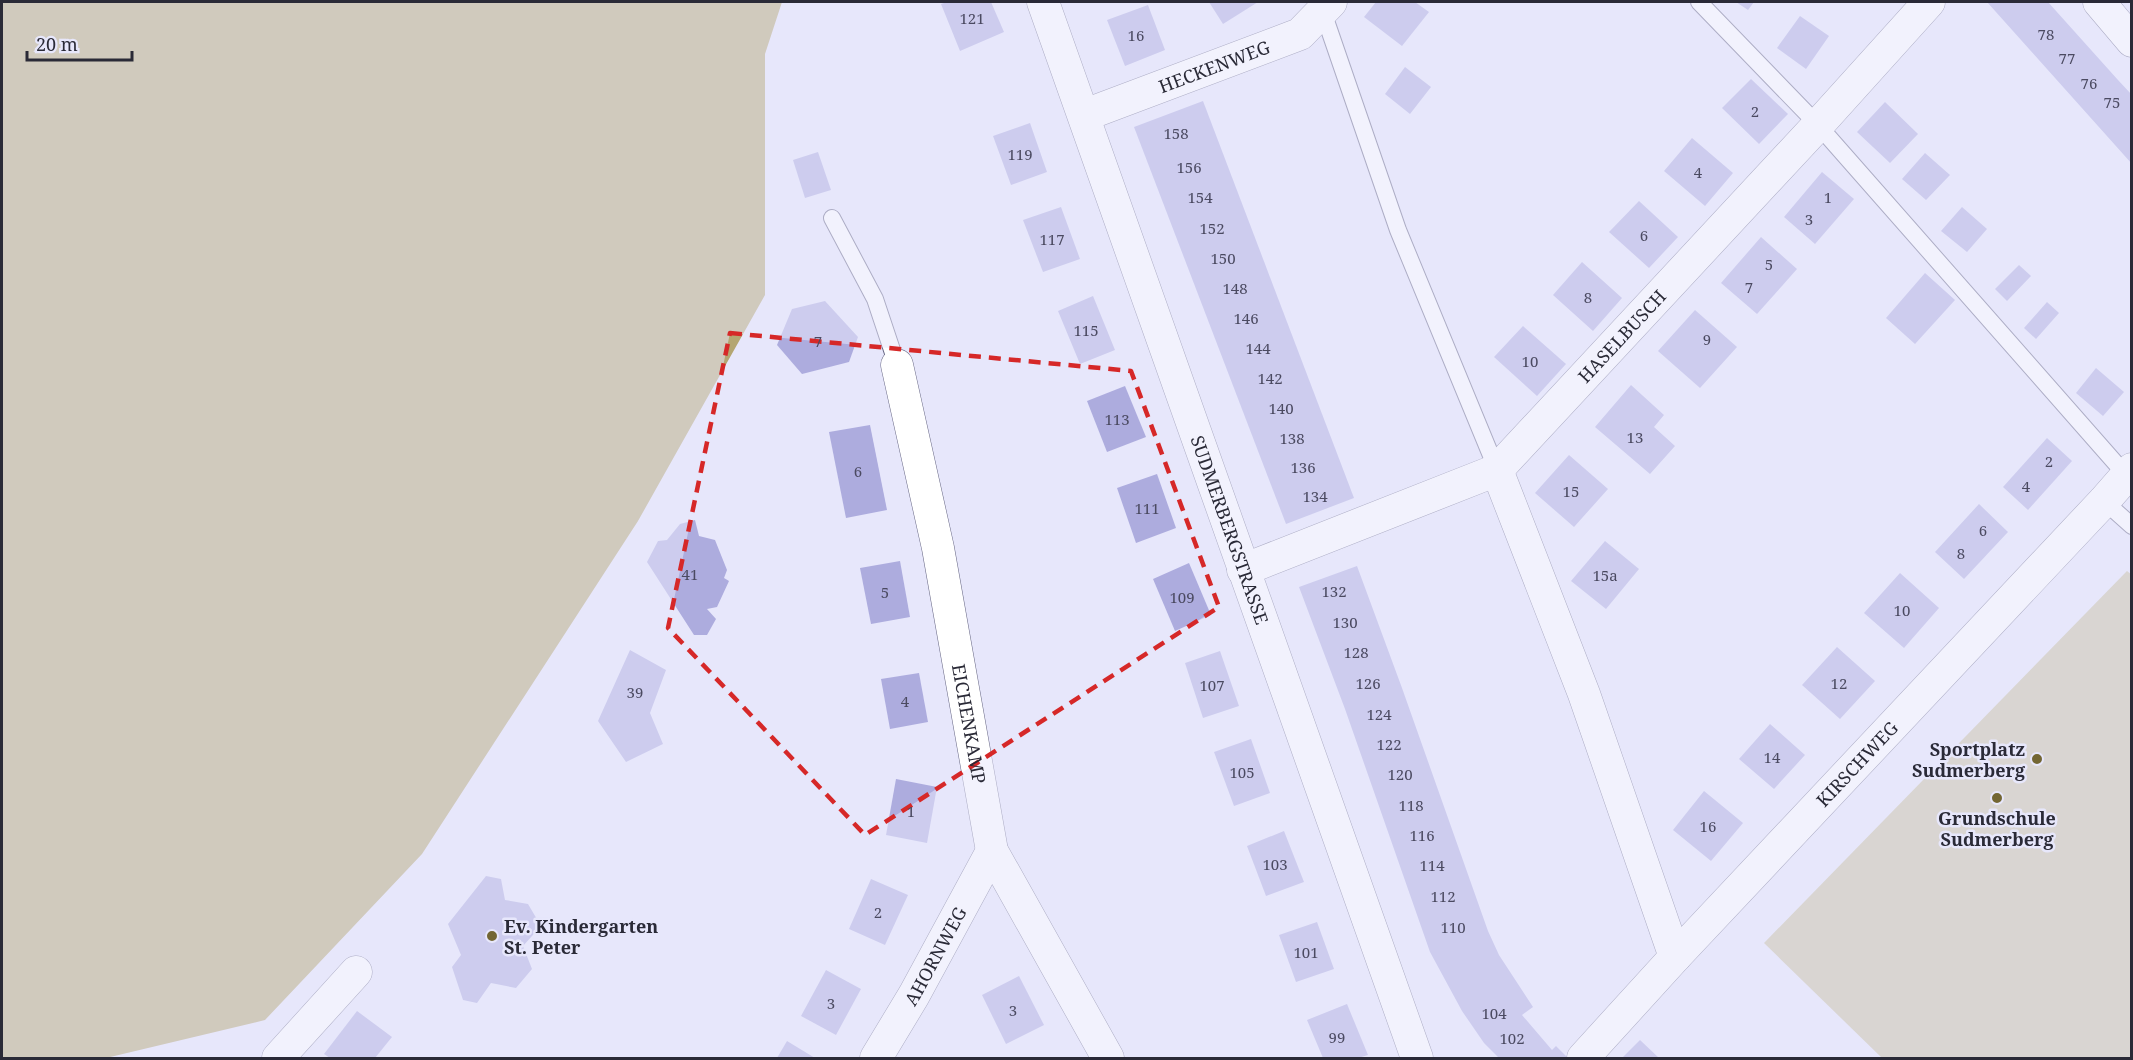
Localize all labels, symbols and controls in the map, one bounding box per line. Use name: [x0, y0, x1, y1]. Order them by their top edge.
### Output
house number: 121: [959, 8, 985, 28]
scale bar: [27, 24, 132, 62]
house number: 78: [2038, 24, 2054, 44]
house number: 16: [1128, 25, 1144, 45]
text: 20 m: [36, 32, 78, 56]
street label: HECKENWEG: [1155, 34, 1273, 98]
house number: 77: [2059, 48, 2075, 68]
house number: 76: [2081, 73, 2097, 93]
house number: 75: [2104, 92, 2120, 112]
house number: 2: [1751, 101, 1759, 121]
house number: 158: [1163, 123, 1189, 143]
house number: 119: [1007, 144, 1033, 164]
house number: 156: [1176, 157, 1202, 177]
house number: 4: [1694, 162, 1703, 182]
house number: 154: [1187, 187, 1213, 207]
house number: 1: [1824, 187, 1832, 207]
house number: 3: [1805, 209, 1813, 229]
house number: 152: [1199, 218, 1225, 238]
house number: 6: [1640, 225, 1648, 245]
house number: 117: [1039, 229, 1065, 249]
house number: 150: [1210, 248, 1236, 268]
house number: 5: [1765, 254, 1773, 274]
house number: 7: [1745, 277, 1753, 297]
house number: 148: [1222, 278, 1248, 298]
street label: HASELBUSCH: [1572, 284, 1671, 388]
house number: 8: [1584, 287, 1592, 307]
house number: 146: [1233, 308, 1259, 328]
house number: 115: [1073, 320, 1099, 340]
house number: 9: [1703, 329, 1711, 349]
house number: 7: [814, 331, 822, 351]
house number: 144: [1245, 338, 1271, 358]
house number: 10: [1522, 351, 1538, 371]
house number: 142: [1257, 368, 1283, 388]
house number: 140: [1268, 398, 1294, 418]
house number: 113: [1104, 409, 1130, 429]
house number: 13: [1627, 427, 1643, 447]
house number: 138: [1279, 428, 1305, 448]
street label: SUDMERBERGSTRASSE: [1185, 432, 1274, 628]
house number: 2: [2045, 451, 2053, 471]
house number: 136: [1290, 457, 1316, 477]
house number: 6: [854, 461, 862, 481]
house number: 4: [2022, 476, 2031, 496]
house number: 15: [1563, 481, 1579, 501]
house number: 134: [1302, 486, 1328, 506]
house number: 111: [1134, 498, 1160, 518]
house number: 6: [1979, 520, 1987, 540]
house number: 8: [1957, 543, 1965, 563]
house number: 41: [682, 564, 698, 584]
house number: 15a: [1592, 565, 1618, 585]
house number: 132: [1321, 581, 1347, 601]
house number: 5: [881, 582, 889, 602]
house number: 109: [1169, 587, 1195, 607]
house number: 10: [1894, 600, 1910, 620]
house number: 130: [1332, 612, 1358, 632]
house number: 128: [1343, 642, 1369, 662]
street label: EICHENKAMP: [947, 662, 992, 786]
house number: 126: [1355, 673, 1381, 693]
house number: 12: [1831, 673, 1847, 693]
house number: 107: [1199, 675, 1225, 695]
house number: 39: [627, 682, 643, 702]
house number: 4: [901, 691, 910, 711]
house number: 124: [1366, 704, 1392, 724]
street label: KIRSCHWEG: [1811, 716, 1903, 812]
house number: 122: [1376, 734, 1402, 754]
place label: Sportplatz Sudmerberg: [1912, 737, 2026, 782]
house number: 14: [1764, 747, 1781, 767]
marker: Sportplatz Sudmerberg: [2030, 752, 2044, 766]
house number: 105: [1229, 762, 1255, 782]
house number: 120: [1387, 764, 1413, 784]
marker: Grundschule Sudmerberg: [1990, 791, 2004, 805]
house number: 118: [1398, 795, 1424, 815]
house number: 1: [907, 801, 915, 821]
place label: Grundschule Sudmerberg: [1938, 806, 2056, 851]
house number: 16: [1700, 816, 1716, 836]
house number: 116: [1409, 825, 1435, 845]
house number: 103: [1262, 854, 1288, 874]
house number: 114: [1419, 855, 1445, 875]
house number: 112: [1430, 886, 1456, 906]
house number: 2: [874, 902, 882, 922]
street label: AHORNWEG: [899, 902, 972, 1010]
place label: Ev. Kindergarten St. Peter: [504, 914, 658, 959]
house number: 110: [1440, 917, 1466, 937]
marker: Ev. Kindergarten St. Peter: [485, 929, 499, 943]
house number: 101: [1293, 942, 1319, 962]
house number: 3: [827, 993, 835, 1013]
house number: 3: [1009, 1000, 1017, 1020]
house number: 104: [1481, 1003, 1507, 1023]
house number: 99: [1329, 1027, 1345, 1047]
house number: 102: [1499, 1028, 1525, 1048]

